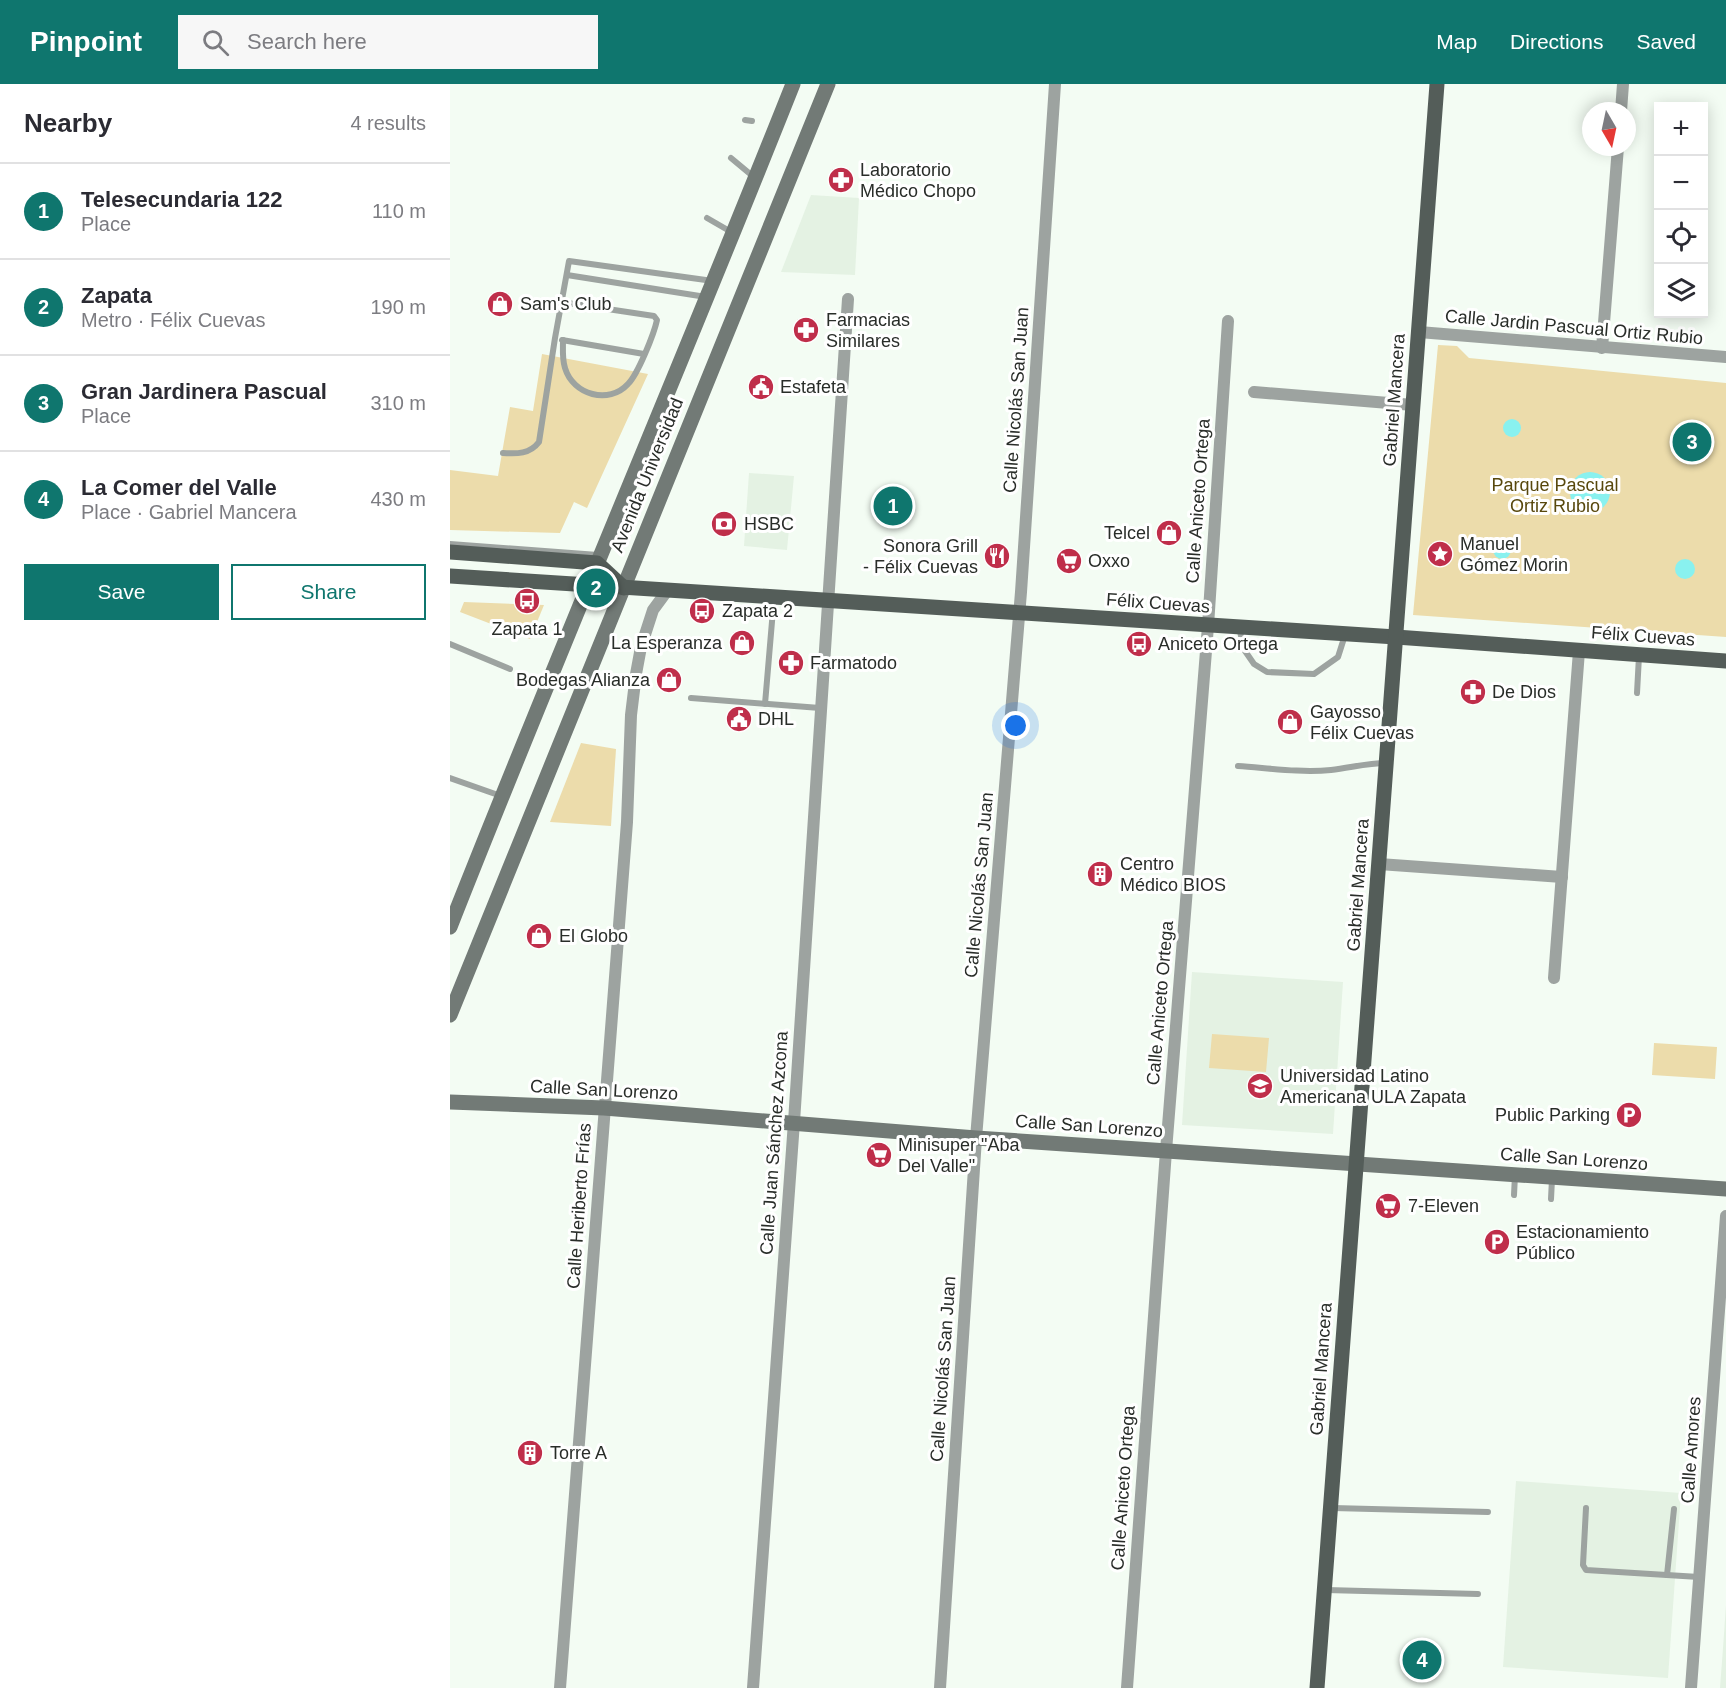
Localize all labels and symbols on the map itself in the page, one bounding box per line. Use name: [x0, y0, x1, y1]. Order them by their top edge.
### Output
north arrow: [1582, 102, 1636, 156]
place label: Laboratorio Médico Chopo: [860, 160, 976, 201]
pharmacy icon: Laboratorio Médico Chopo: [826, 165, 856, 195]
shop icon: Sam's Club: [485, 289, 515, 319]
place label: Sam's Club: [520, 294, 611, 314]
street label: Calle Nicolás San Juan: [1000, 306, 1032, 494]
street label: Calle Jardin Pascual Ortiz Rubio: [1444, 306, 1704, 348]
place label: Farmacias Similares: [826, 310, 910, 351]
pharmacy icon: Farmacias Similares: [791, 315, 821, 345]
street label: Gabriel Mancera: [1379, 332, 1409, 467]
public building icon: Estafeta: [746, 372, 776, 402]
place label: Estafeta: [780, 377, 847, 397]
street label: Avenida Universidad: [607, 395, 687, 555]
street label: Calle Aniceto Ortega: [1182, 417, 1214, 584]
pin: 3: [1672, 420, 1712, 464]
park label: Parque Pascual Ortiz Rubio: [1491, 475, 1619, 516]
pin: 1: [874, 484, 912, 528]
bank icon: HSBC: [709, 509, 739, 539]
place label: HSBC: [744, 514, 794, 534]
shop icon: Telcel: [1154, 518, 1184, 548]
place label: Telcel: [1104, 523, 1150, 543]
place label: Manuel Gómez Morin: [1460, 534, 1568, 575]
place label: Sonora Grill - Félix Cuevas: [863, 536, 978, 577]
place icon: Manuel Gómez Morin: [1425, 539, 1455, 569]
restaurant icon: Sonora Grill - Félix Cuevas: [982, 541, 1012, 571]
supermarket icon: Oxxo: [1054, 546, 1084, 576]
place label: Oxxo: [1088, 551, 1130, 571]
pin: 2: [576, 566, 616, 610]
bus stop icon: Zapata 1: [512, 586, 542, 616]
street label: Félix Cuevas: [1105, 589, 1211, 617]
bus stop icon: Zapata 2: [687, 596, 717, 626]
place label: Zapata 2: [722, 601, 793, 621]
place label: Zapata 1: [491, 619, 563, 639]
street label: Félix Cuevas: [1590, 622, 1696, 650]
shop icon: La Esperanza: [727, 628, 757, 658]
bus stop icon: Aniceto Ortega: [1124, 629, 1154, 659]
place label: La Esperanza: [611, 633, 723, 653]
place label: Aniceto Ortega: [1158, 634, 1279, 654]
pharmacy icon: Farmatodo: [776, 648, 806, 678]
place label: Farmatodo: [810, 653, 897, 673]
shop icon: Bodegas Alianza: [654, 665, 684, 695]
place label: Bodegas Alianza: [516, 670, 651, 690]
pharmacy icon: De Dios: [1458, 677, 1488, 707]
place label: De Dios: [1492, 682, 1556, 702]
place label: Gayosso Félix Cuevas: [1310, 702, 1414, 743]
public building icon: DHL: [724, 704, 754, 734]
shop icon: Gayosso Félix Cuevas: [1275, 707, 1305, 737]
place label: DHL: [758, 709, 794, 729]
your location: [1001, 711, 1030, 740]
street label: Calle Nicolás San Juan: [961, 791, 997, 979]
street label: Gabriel Mancera: [1343, 817, 1373, 952]
place label: Centro Médico BIOS: [1120, 854, 1226, 895]
building icon: Centro Médico BIOS: [1085, 859, 1115, 889]
street label: Calle Aniceto Ortega: [1143, 919, 1177, 1086]
shop icon: El Globo: [524, 921, 554, 951]
place label: El Globo: [559, 926, 628, 946]
street label: Calle Juan Sánchez Azcona: [756, 1030, 792, 1256]
place label: Universidad Latino Americana ULA Zapata: [1280, 1066, 1467, 1107]
school or university icon: Universidad Latino Americana ULA Zapata: [1245, 1071, 1275, 1101]
street label: Calle San Lorenzo: [530, 1076, 678, 1104]
parking icon: Public Parking: [1614, 1100, 1644, 1130]
place label: Public Parking: [1495, 1105, 1610, 1125]
street label: Calle San Lorenzo: [1014, 1111, 1164, 1141]
street label: Calle Heriberto Frías: [563, 1122, 595, 1290]
place label: Minisuper "Aba Del Valle": [898, 1135, 1020, 1176]
supermarket icon: Minisuper "Aba Del Valle": [864, 1140, 894, 1170]
street label: Calle San Lorenzo: [1499, 1144, 1649, 1174]
supermarket icon: 7-Eleven: [1373, 1191, 1403, 1221]
place label: 7-Eleven: [1408, 1196, 1479, 1216]
place label: Estacionamiento Público: [1516, 1222, 1649, 1263]
parking icon: Estacionamiento Público: [1482, 1227, 1512, 1257]
street label: Calle Nicolás San Juan: [927, 1275, 959, 1463]
street label: Gabriel Mancera: [1306, 1301, 1336, 1436]
street label: Calle Amores: [1677, 1396, 1705, 1504]
street label: Calle Aniceto Ortega: [1107, 1404, 1139, 1571]
building icon: Torre A: [515, 1438, 545, 1468]
place label: Torre A: [550, 1443, 607, 1463]
pin: 4: [1402, 1638, 1442, 1682]

